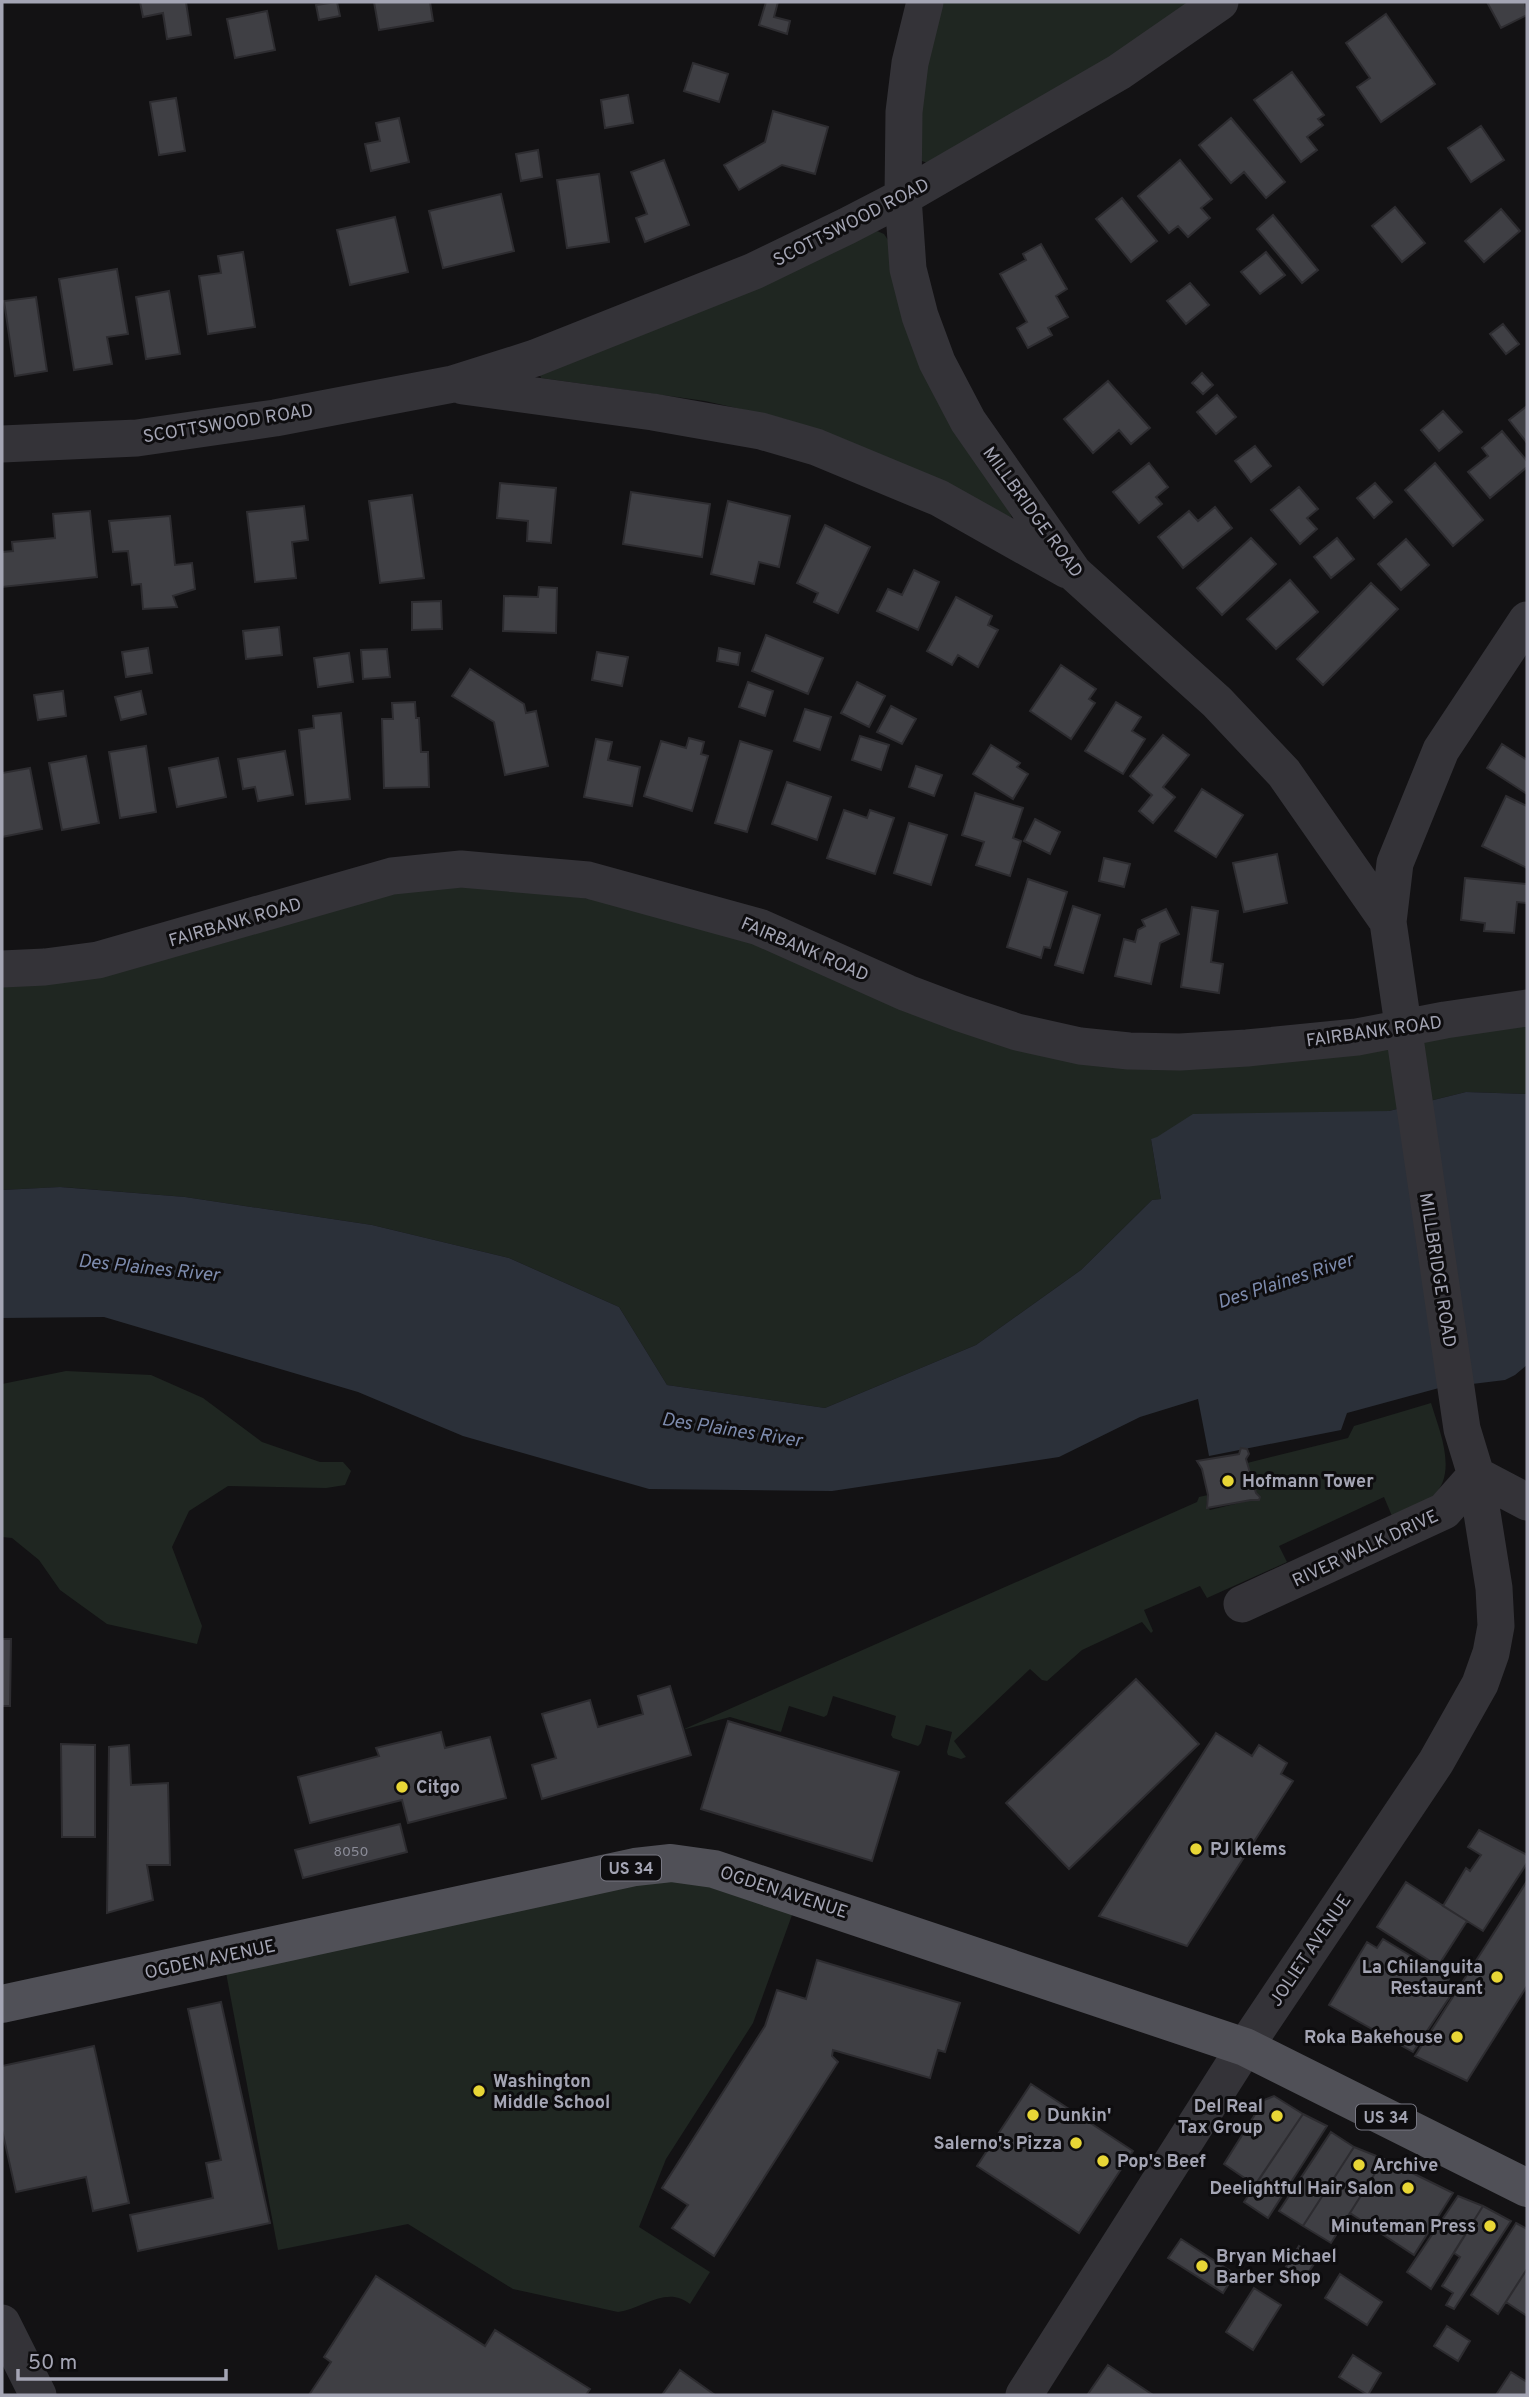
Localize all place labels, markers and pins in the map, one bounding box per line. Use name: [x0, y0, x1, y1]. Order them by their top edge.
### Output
place label: Hofmann Tower: [1242, 1471, 1374, 1494]
marker: Hofmann Tower: [1220, 1473, 1236, 1489]
place label: Citgo: [416, 1777, 460, 1800]
marker: Citgo: [394, 1779, 410, 1795]
place label: PJ Klems: [1210, 1839, 1287, 1862]
marker: PJ Klems: [1188, 1841, 1204, 1857]
place label: La Chilanguita Restaurant: [1362, 1957, 1483, 2001]
marker: La Chilanguita Restaurant: [1489, 1969, 1505, 1985]
place label: Roka Bakehouse: [1304, 2027, 1443, 2050]
marker: Roka Bakehouse: [1449, 2029, 1465, 2045]
place label: Washington Middle School: [493, 2071, 610, 2115]
marker: Washington Middle School: [471, 2083, 487, 2099]
place label: Del Real Tax Group: [1178, 2096, 1263, 2140]
place label: Dunkin': [1047, 2105, 1111, 2128]
marker: Dunkin': [1025, 2107, 1041, 2123]
marker: Del Real Tax Group: [1269, 2108, 1285, 2124]
place label: Salerno's Pizza: [933, 2133, 1062, 2156]
marker: Salerno's Pizza: [1068, 2135, 1084, 2151]
place label: Pop's Beef: [1117, 2151, 1206, 2174]
marker: Pop's Beef: [1095, 2153, 1111, 2169]
place label: Archive: [1373, 2155, 1438, 2178]
marker: Archive: [1351, 2157, 1367, 2173]
place label: Deelightful Hair Salon: [1209, 2178, 1394, 2201]
marker: Deelightful Hair Salon: [1400, 2180, 1416, 2196]
place label: Minuteman Press: [1331, 2216, 1476, 2239]
marker: Minuteman Press: [1482, 2218, 1498, 2234]
place label: Bryan Michael Barber Shop: [1216, 2246, 1337, 2290]
marker: Bryan Michael Barber Shop: [1194, 2258, 1210, 2274]

